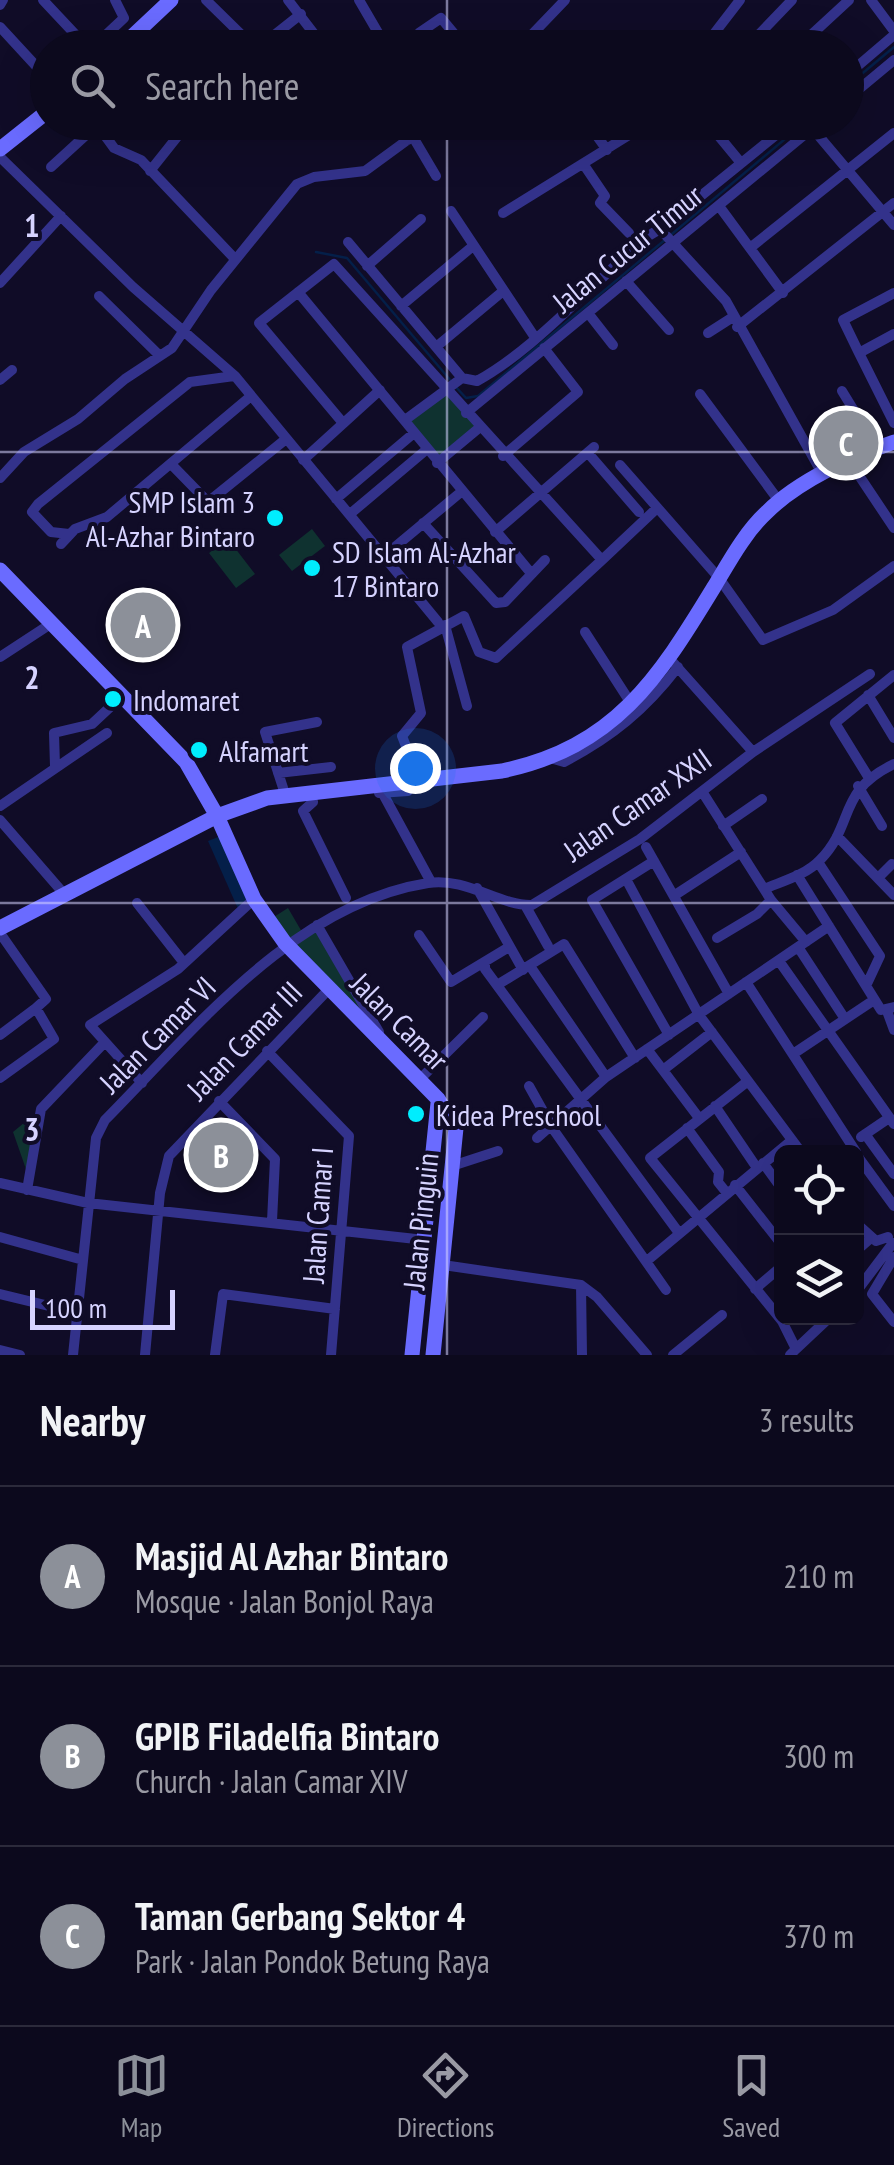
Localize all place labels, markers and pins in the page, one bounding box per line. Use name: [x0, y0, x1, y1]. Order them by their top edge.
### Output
pin: C: [814, 406, 878, 480]
place label: SMP Islam 3 Al-Azhar Bintaro: [86, 482, 255, 555]
marker: SMP Islam 3 Al-Azhar Bintaro: [264, 507, 286, 529]
place label: SD Islam Al-Azhar 17 Bintaro: [332, 532, 517, 605]
marker: SD Islam Al-Azhar 17 Bintaro: [301, 557, 323, 579]
pin: A: [110, 588, 176, 662]
place label: Indomaret: [133, 680, 240, 719]
marker: Indomaret: [102, 688, 124, 710]
place label: Alfamart: [219, 731, 309, 770]
marker: Alfamart: [188, 739, 210, 761]
place label: Kidea Preschool: [436, 1095, 601, 1134]
marker: Kidea Preschool: [405, 1103, 427, 1125]
pin: B: [188, 1118, 254, 1192]

